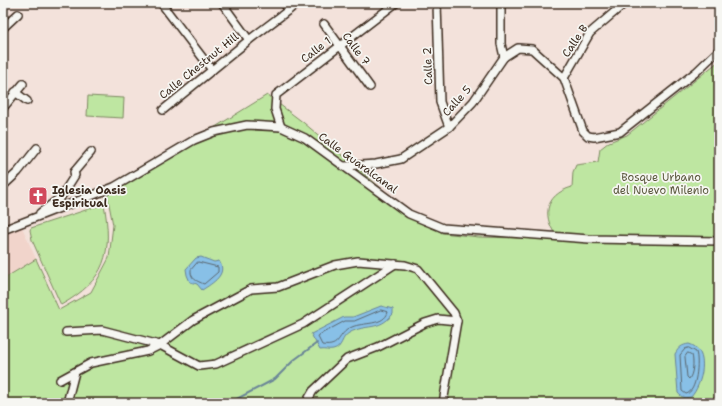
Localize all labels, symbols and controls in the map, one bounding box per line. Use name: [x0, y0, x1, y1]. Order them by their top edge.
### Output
street label: Calle B: [559, 21, 592, 60]
street label: Calle Chestnut Hill: [156, 29, 242, 103]
street label: Calle 7: [339, 29, 373, 69]
street label: Calle 1: [298, 33, 334, 67]
street label: Calle 2: [420, 47, 436, 85]
street label: Calle 5: [439, 82, 475, 120]
street label: Calle Guaralcanal: [315, 129, 401, 197]
park label: Bosque Urbano del Nuevo Milenio: [613, 170, 709, 198]
place label: Iglesia Oasis Espiritual: [52, 183, 126, 211]
church icon: Iglesia Oasis Espiritual: [27, 185, 49, 207]

